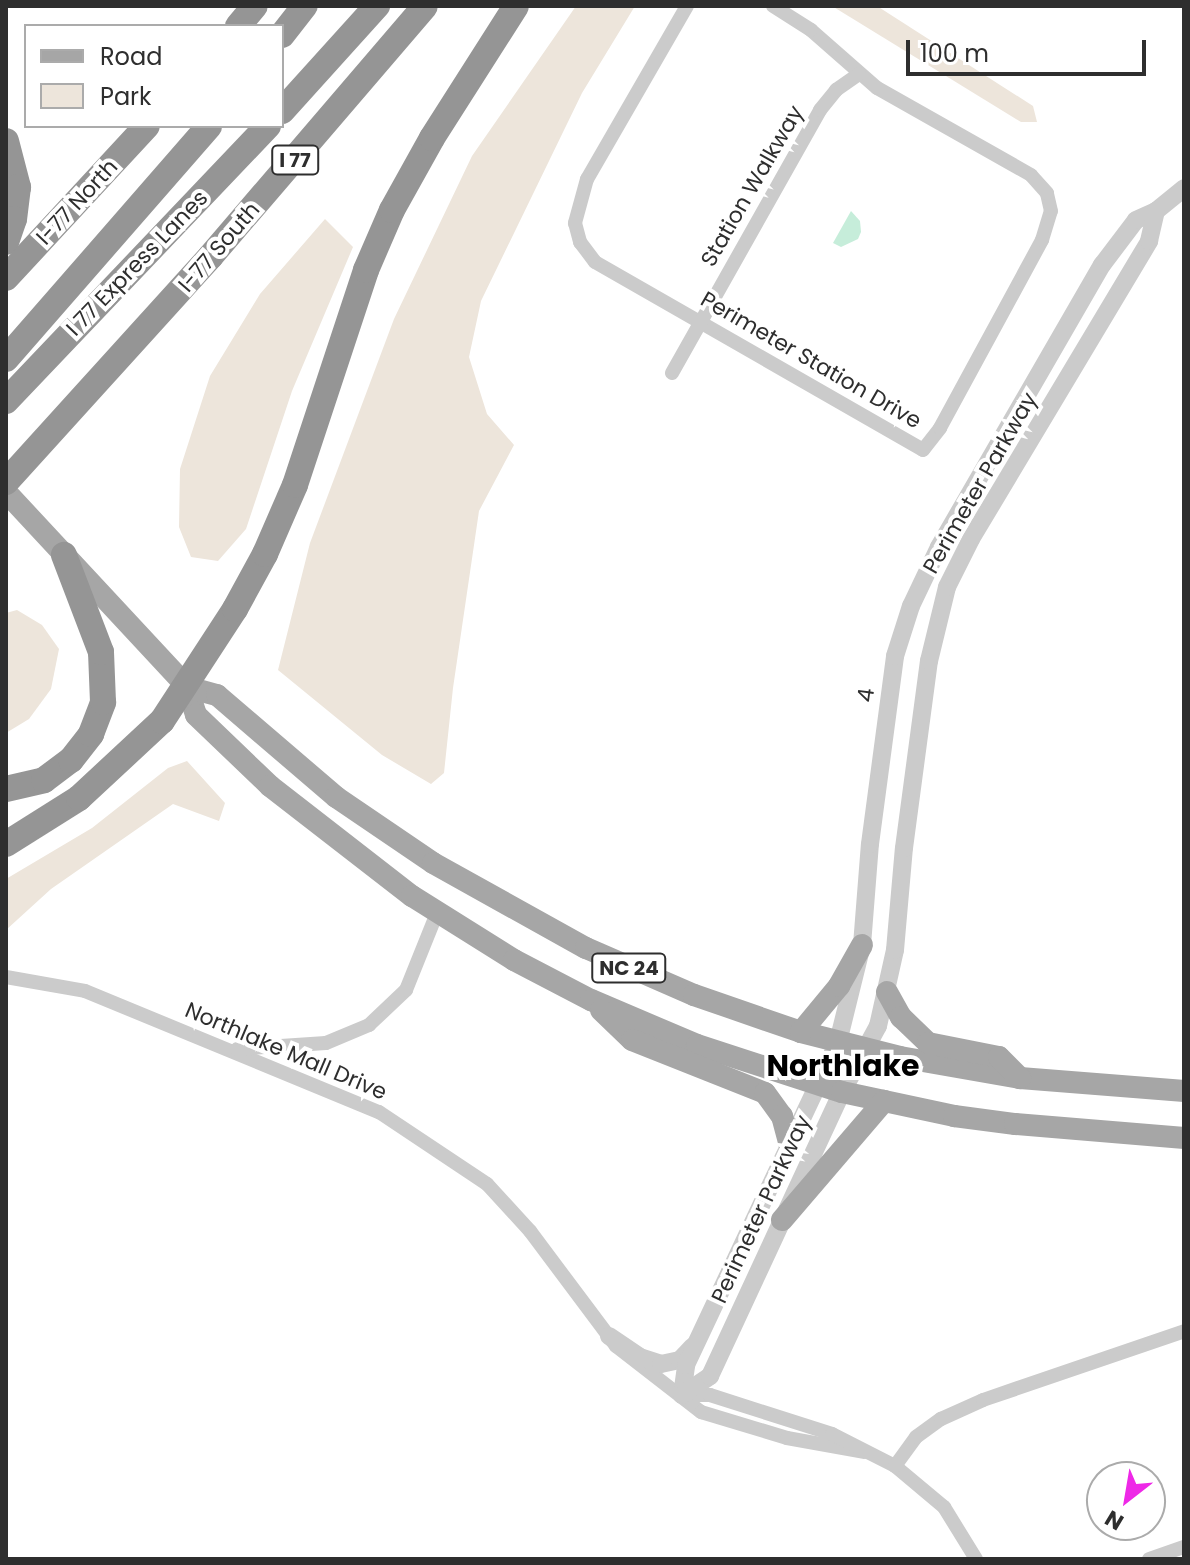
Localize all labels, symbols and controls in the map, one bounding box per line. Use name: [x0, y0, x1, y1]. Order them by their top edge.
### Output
legend: [24, 24, 284, 128]
scale bar: [910, 24, 1150, 74]
text: 100 m: [920, 37, 989, 70]
text: Road: [100, 40, 162, 73]
text: Park: [100, 80, 151, 113]
street label: Station Walkway: [695, 101, 809, 271]
road number: I 77: [271, 144, 319, 176]
street label: I-77 North: [31, 154, 123, 250]
street label: I 77 Express Lanes: [61, 185, 213, 341]
street label: I-77 South: [173, 197, 265, 297]
street label: Perimeter Station Drive: [696, 286, 926, 434]
street label: Perimeter Parkway: [917, 388, 1043, 578]
street label: 4: [852, 686, 880, 704]
road number: NC 24: [591, 952, 667, 984]
street label: Northlake Mall Drive: [181, 997, 391, 1105]
district label: Northlake: [766, 1048, 920, 1084]
street label: Perimeter Parkway: [706, 1111, 816, 1307]
north arrow: [1086, 1461, 1166, 1541]
text: N: [1099, 1503, 1129, 1538]

